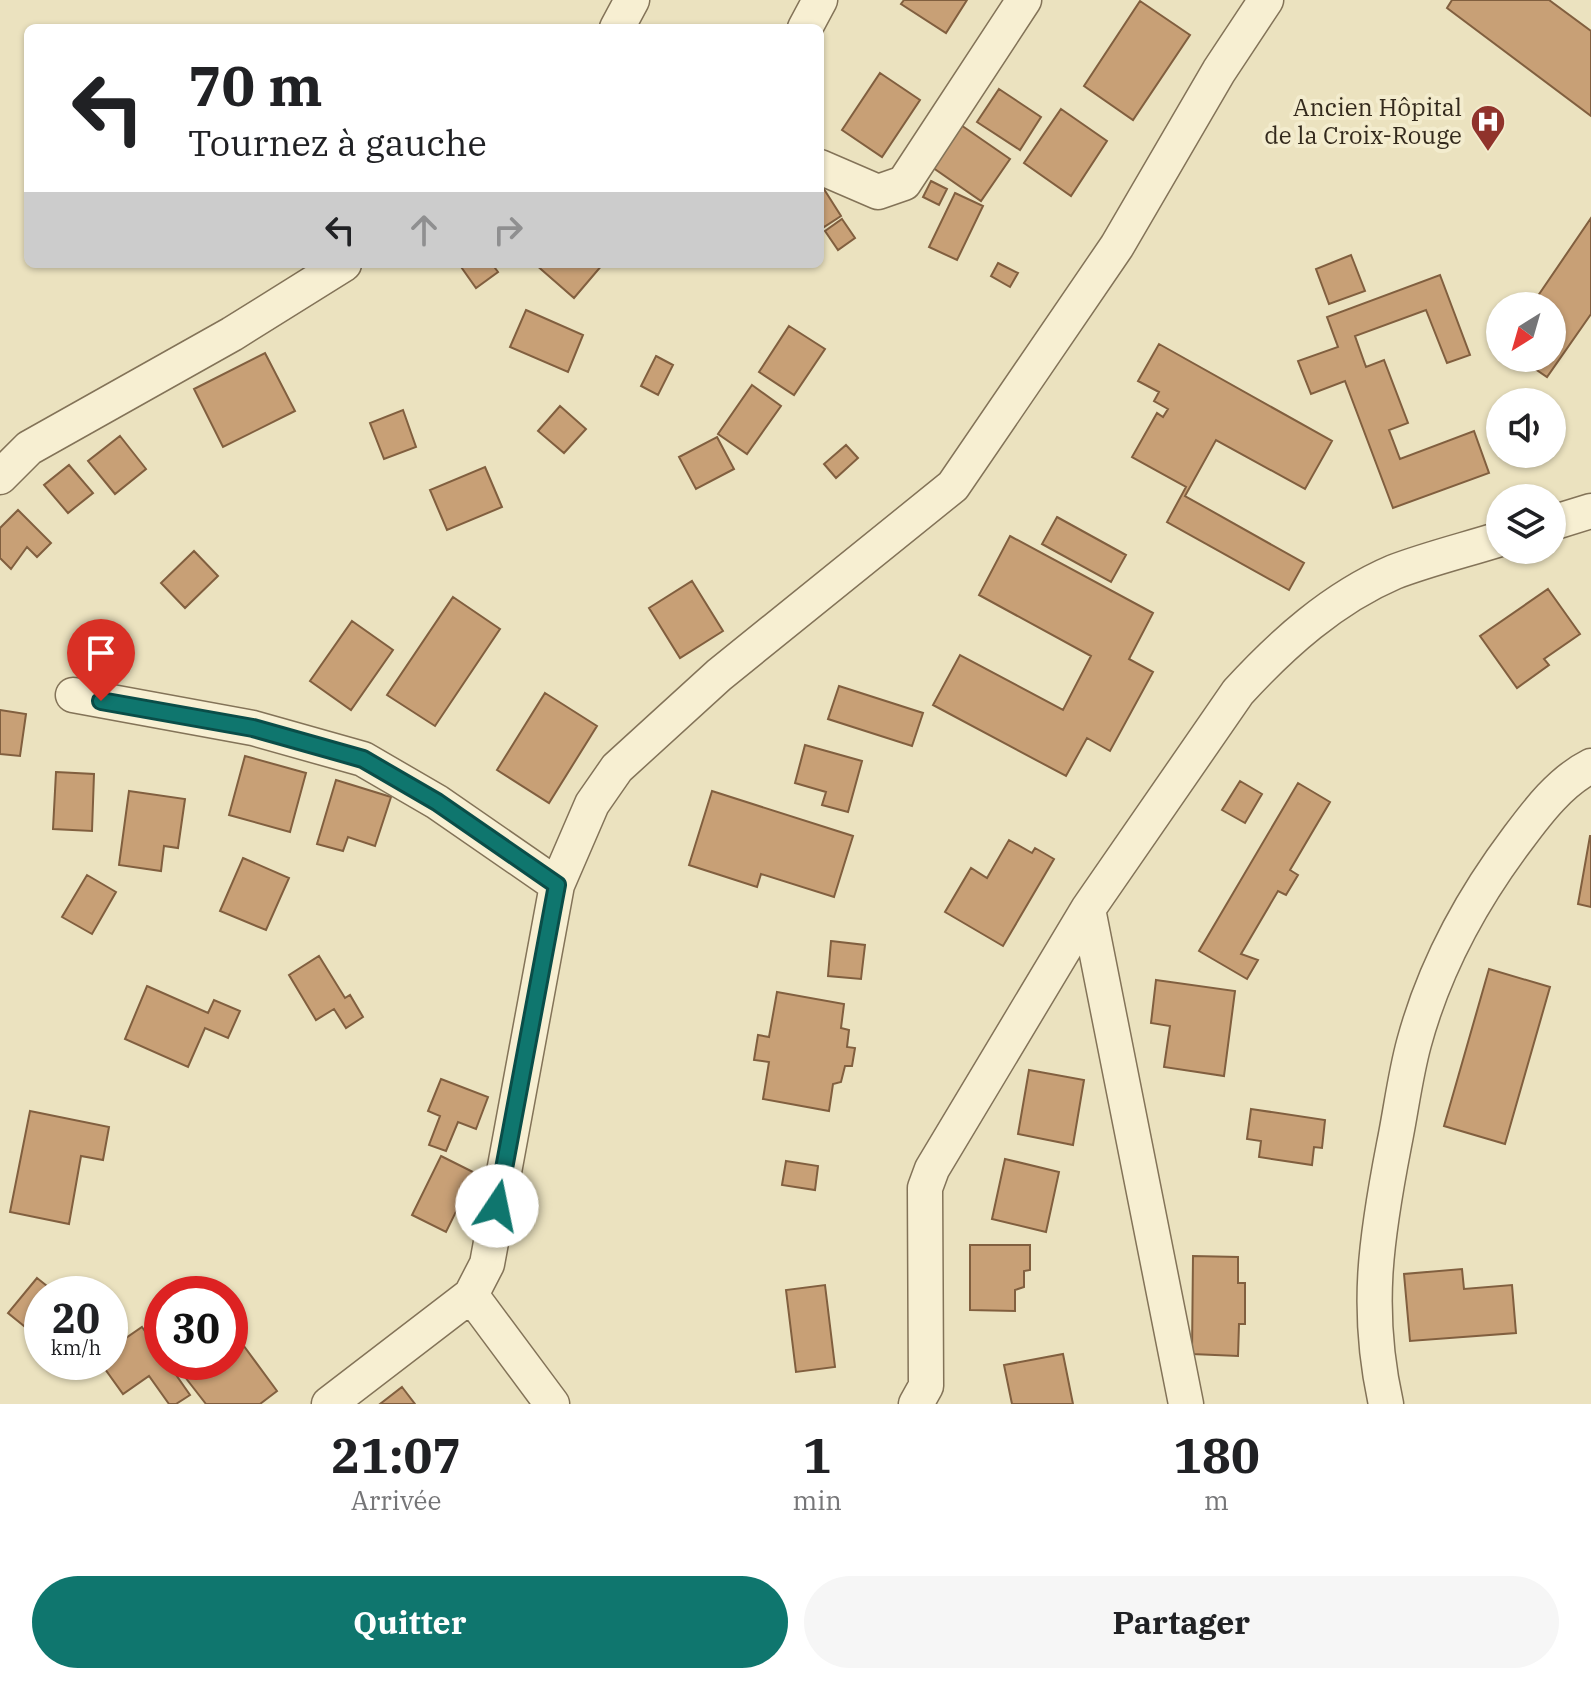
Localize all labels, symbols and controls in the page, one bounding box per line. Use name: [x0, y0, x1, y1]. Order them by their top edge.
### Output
text: 70 m: [188, 49, 323, 121]
icon: left: [56, 56, 160, 160]
place label: Ancien Hôpital de la Croix-Rouge: [1264, 91, 1462, 151]
hospital icon: Ancien Hôpital de la Croix-Rouge: [1469, 103, 1507, 153]
text: Tournez à gauche: [188, 119, 487, 166]
icon: left: [318, 208, 362, 252]
icon: ahead: [402, 208, 446, 252]
icon: right: [486, 208, 530, 252]
north arrow: [1486, 292, 1566, 372]
map controls: [1486, 292, 1566, 564]
button: sound: [1486, 388, 1566, 468]
button: layers: [1486, 484, 1566, 564]
pin: [67, 619, 135, 701]
icon: arrive: [79, 631, 123, 675]
position arrow: [455, 1164, 539, 1248]
speed limit sign: 30: [144, 1276, 248, 1380]
text: 20: [52, 1292, 100, 1344]
text: km/h: [51, 1334, 101, 1361]
text: 21:07: [331, 1424, 461, 1486]
text: 1: [803, 1424, 832, 1486]
text: 180: [1173, 1424, 1260, 1486]
text: Arrivée: [351, 1483, 441, 1517]
text: min: [792, 1483, 842, 1517]
text: m: [1204, 1483, 1229, 1517]
button: Quitter: [32, 1576, 788, 1668]
button: Partager: [804, 1576, 1559, 1668]

